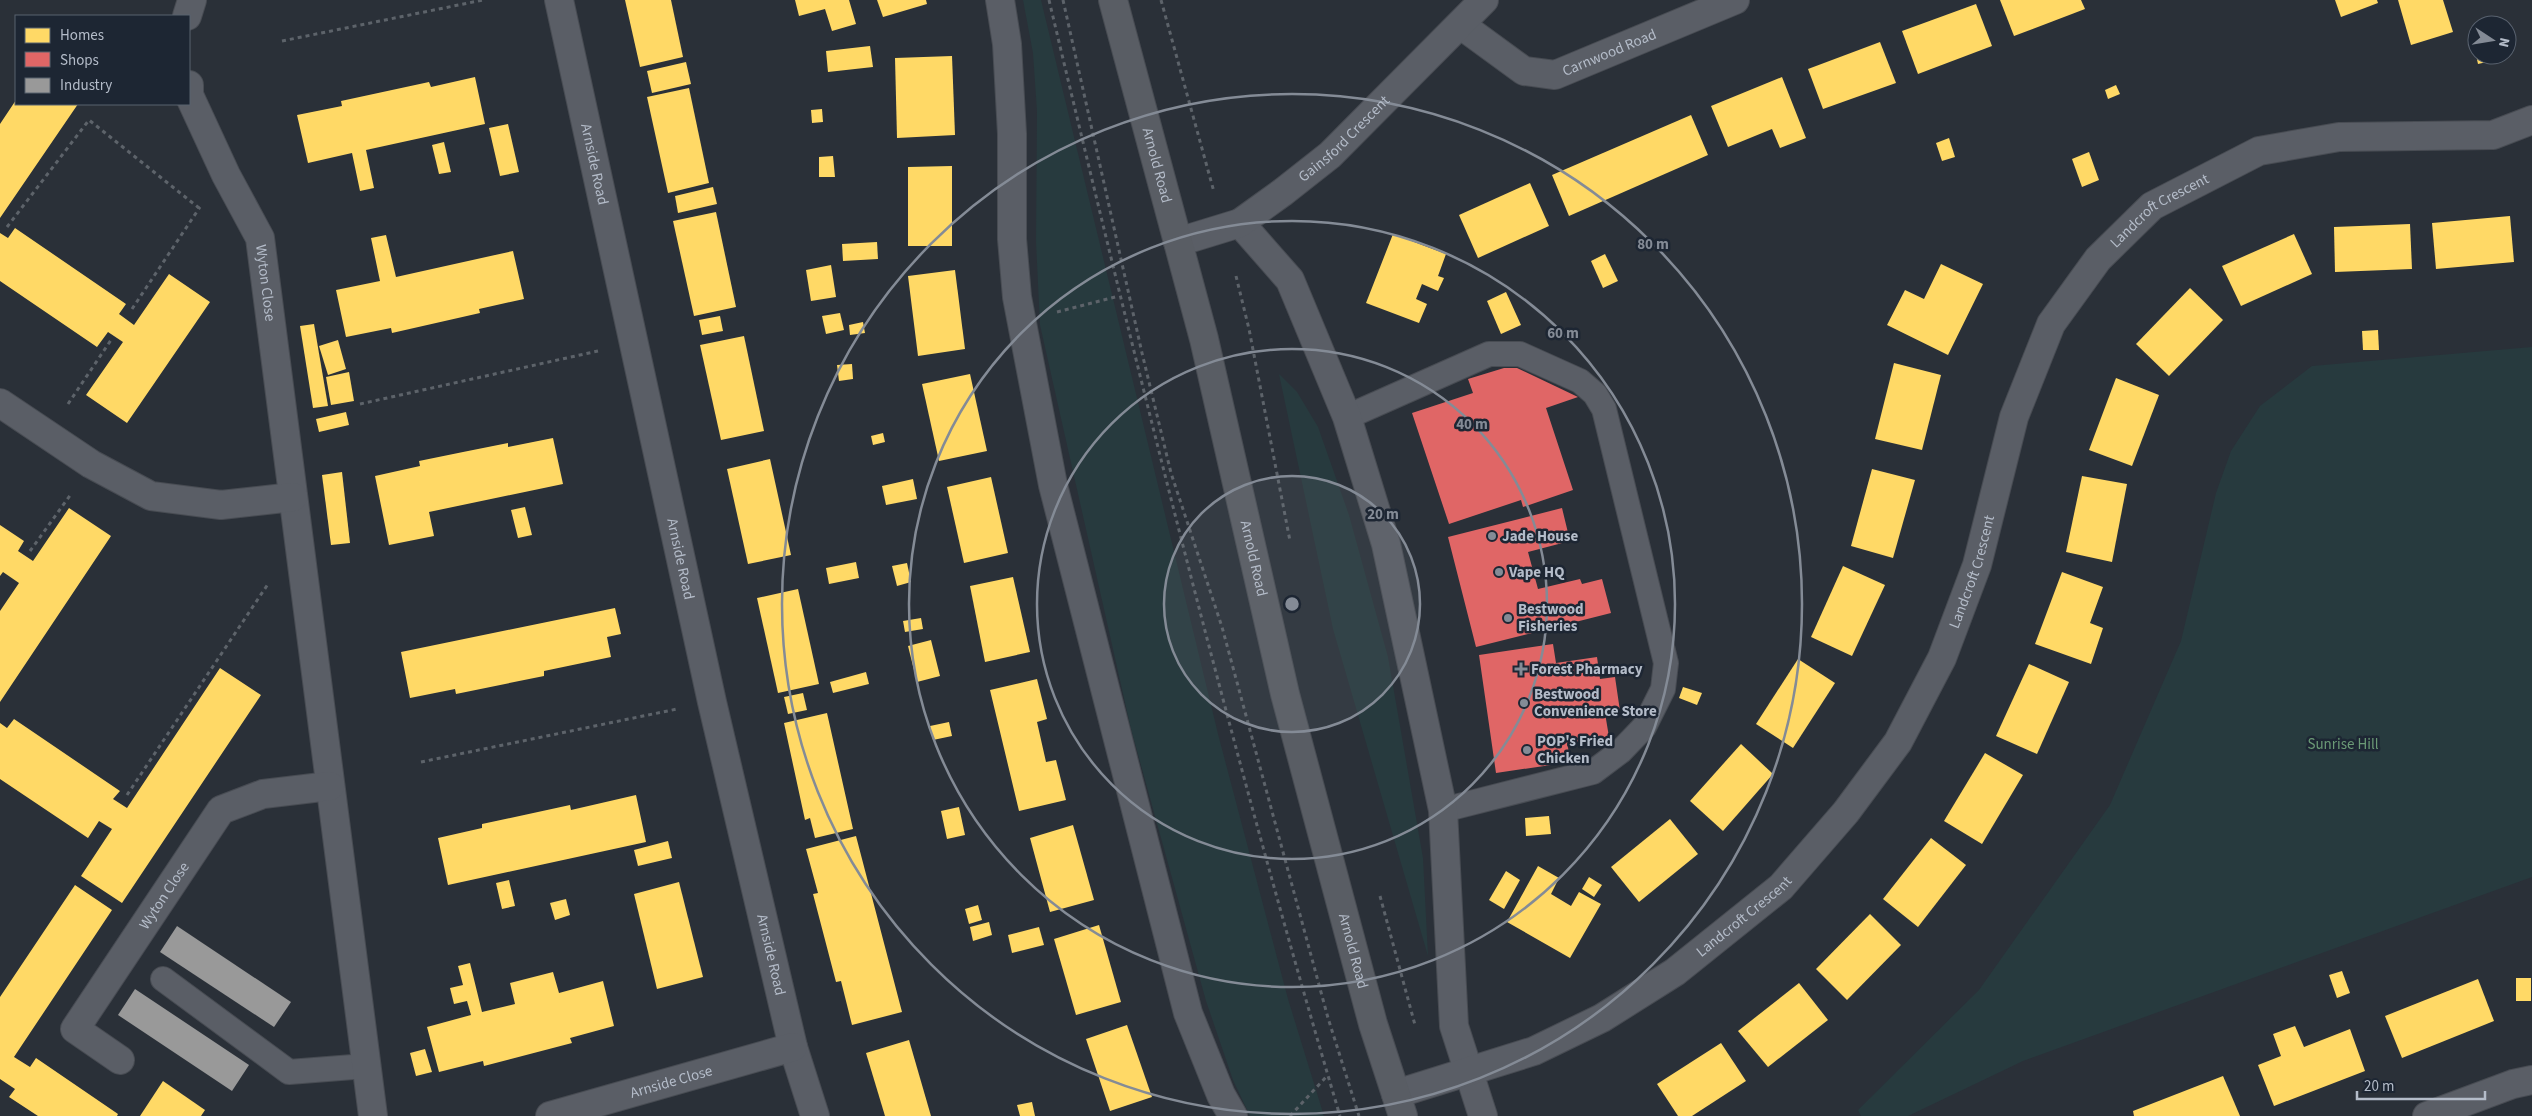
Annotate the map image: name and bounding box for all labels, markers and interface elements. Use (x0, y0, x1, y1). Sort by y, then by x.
legend (15, 15, 190, 105)
north arrow (2467, 15, 2517, 65)
street label: Carnwood Road (1559, 23, 1659, 81)
text: Homes (60, 25, 104, 46)
text: N (2493, 36, 2514, 49)
text: Shops (60, 50, 99, 71)
text: Industry (60, 75, 112, 96)
street label: Gainsford Crescent (1294, 90, 1394, 187)
street label: Arnside Road (576, 122, 614, 207)
street label: Arnold Road (1137, 125, 1177, 205)
street label: Landcroft Crescent (2105, 168, 2212, 252)
text: 80 m (1637, 234, 1669, 255)
street label: Wyton Close (250, 243, 281, 323)
text: 60 m (1547, 323, 1579, 344)
text: 40 m (1456, 414, 1488, 435)
text: 20 m (1367, 504, 1399, 525)
street label: Landcroft Crescent (1944, 513, 2000, 631)
street label: Arnside Road (662, 516, 700, 601)
street label: Arnold Road (1235, 518, 1273, 598)
place label: Jade House (1502, 526, 1579, 547)
marker: Jade House (1486, 530, 1498, 542)
place label: Vape HQ (1508, 562, 1565, 583)
marker: Vape HQ (1493, 566, 1505, 578)
centre of rings (1283, 595, 1301, 613)
place label: Bestwood Fisheries (1518, 599, 1584, 637)
marker: Bestwood Fisheries (1502, 612, 1514, 624)
place label: Forest Pharmacy (1531, 659, 1643, 680)
marker: Forest Pharmacy (1515, 663, 1527, 675)
place label: Bestwood Convenience Store (1534, 684, 1657, 722)
marker: Bestwood Convenience Store (1518, 697, 1530, 709)
place label: POP's Fried Chicken (1537, 731, 1613, 769)
park label: Sunrise Hill (2307, 734, 2379, 755)
marker: POP's Fried Chicken (1521, 744, 1533, 756)
street label: Wyton Close (134, 858, 194, 934)
street label: Landcroft Crescent (1692, 871, 1797, 962)
street label: Arnold Road (1333, 911, 1374, 991)
street label: Arnside Road (752, 912, 791, 997)
street label: Arnside Close (628, 1060, 715, 1103)
scale bar (2357, 1068, 2484, 1100)
text: 20 m (2364, 1076, 2394, 1097)

